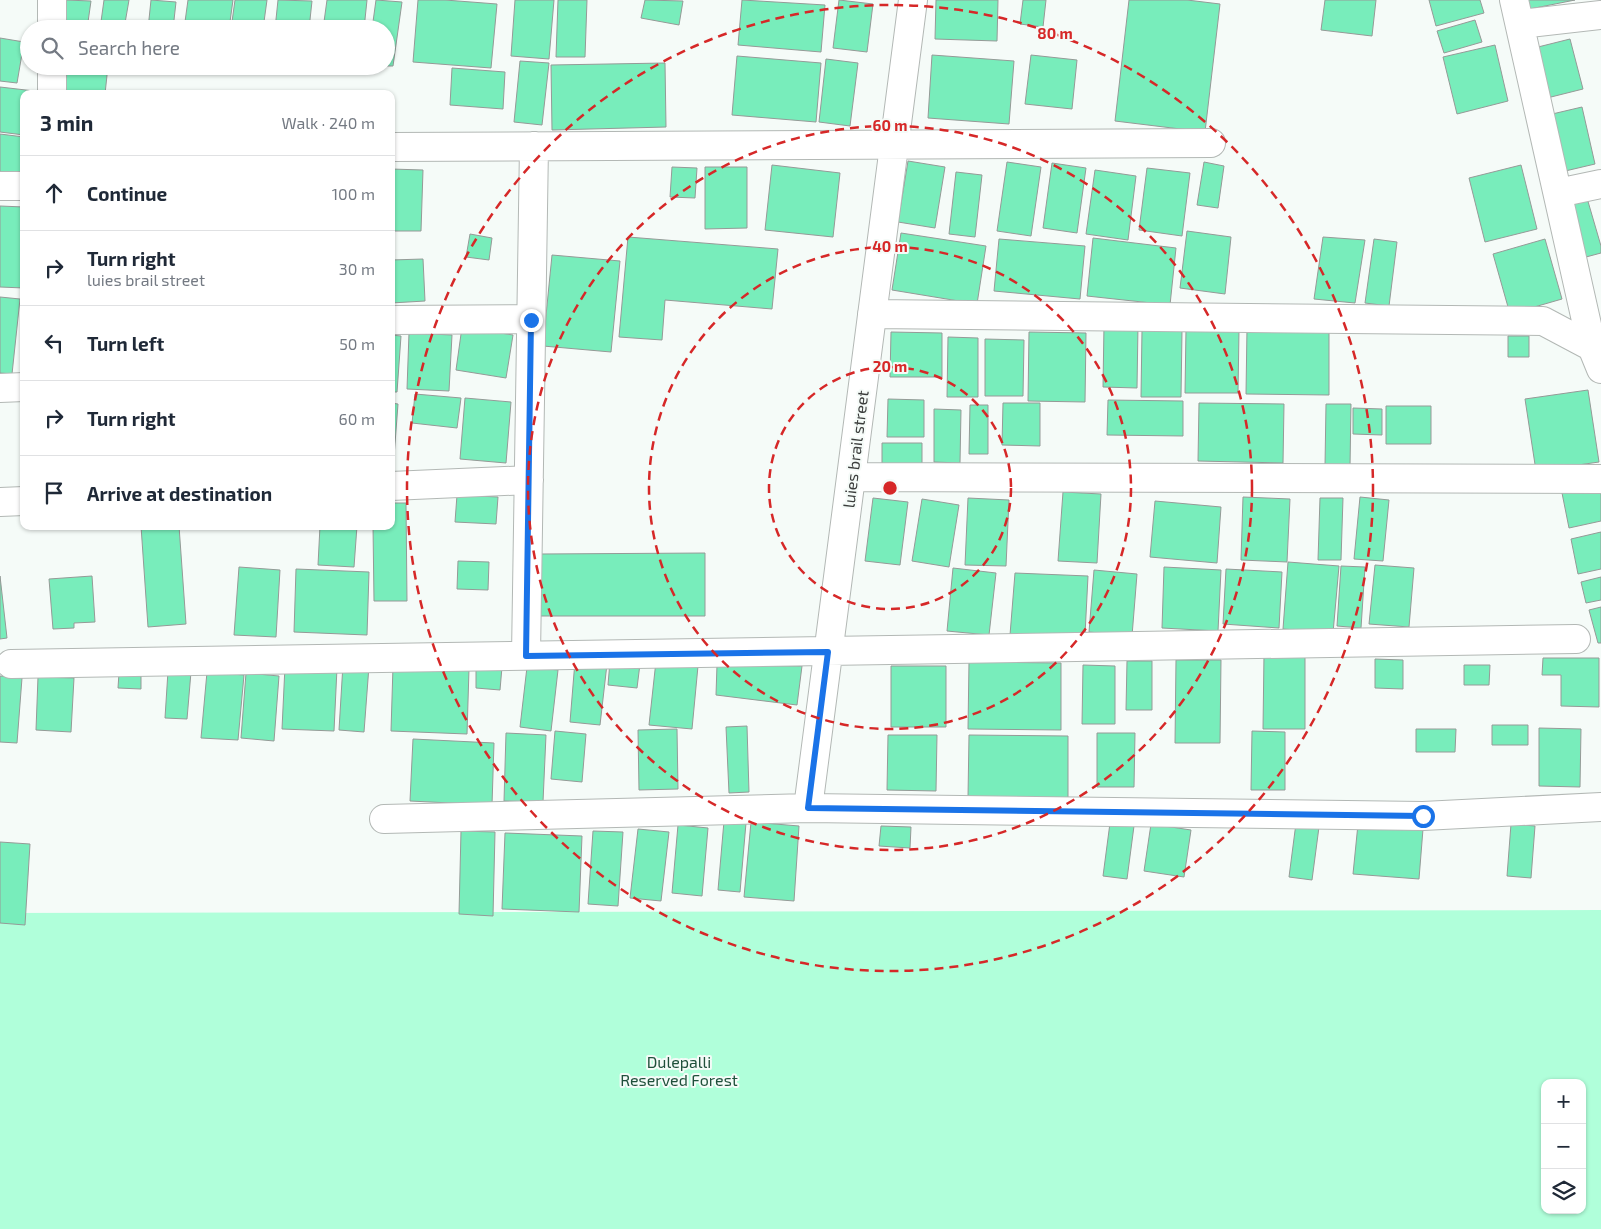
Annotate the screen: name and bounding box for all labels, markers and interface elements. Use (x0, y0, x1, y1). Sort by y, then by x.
search box (20, 20, 395, 75)
text: 80 m (1037, 24, 1073, 42)
icon: search (38, 34, 66, 62)
text: Search here (78, 36, 180, 59)
text: 3 min (40, 110, 93, 135)
text: Walk · 240 m (282, 113, 375, 132)
text: 60 m (873, 116, 907, 134)
icon: ahead (40, 179, 68, 207)
text: Continue (87, 182, 167, 205)
text: 100 m (332, 184, 375, 203)
text: 40 m (872, 237, 908, 255)
text: Turn right (87, 247, 175, 270)
icon: right (40, 254, 68, 282)
text: 30 m (339, 259, 375, 278)
text: luies brail street (87, 270, 205, 289)
route end (520, 309, 543, 332)
icon: left (40, 329, 68, 357)
text: Turn left (87, 332, 164, 355)
text: 50 m (339, 334, 375, 353)
text: 20 m (873, 357, 907, 375)
street label: luies brail street (838, 389, 872, 509)
icon: right (40, 404, 68, 432)
text: Turn right (87, 407, 175, 430)
text: 60 m (339, 409, 375, 428)
icon: arrive (40, 479, 68, 507)
centre of rings (881, 479, 899, 497)
text: Arrive at destination (87, 482, 272, 505)
route start (1412, 805, 1435, 828)
park label: Dulepalli Reserved Forest (620, 1052, 738, 1089)
map controls (1541, 1079, 1586, 1214)
button: + (1541, 1079, 1586, 1124)
button: − (1541, 1124, 1586, 1169)
button: layers (1541, 1169, 1586, 1214)

